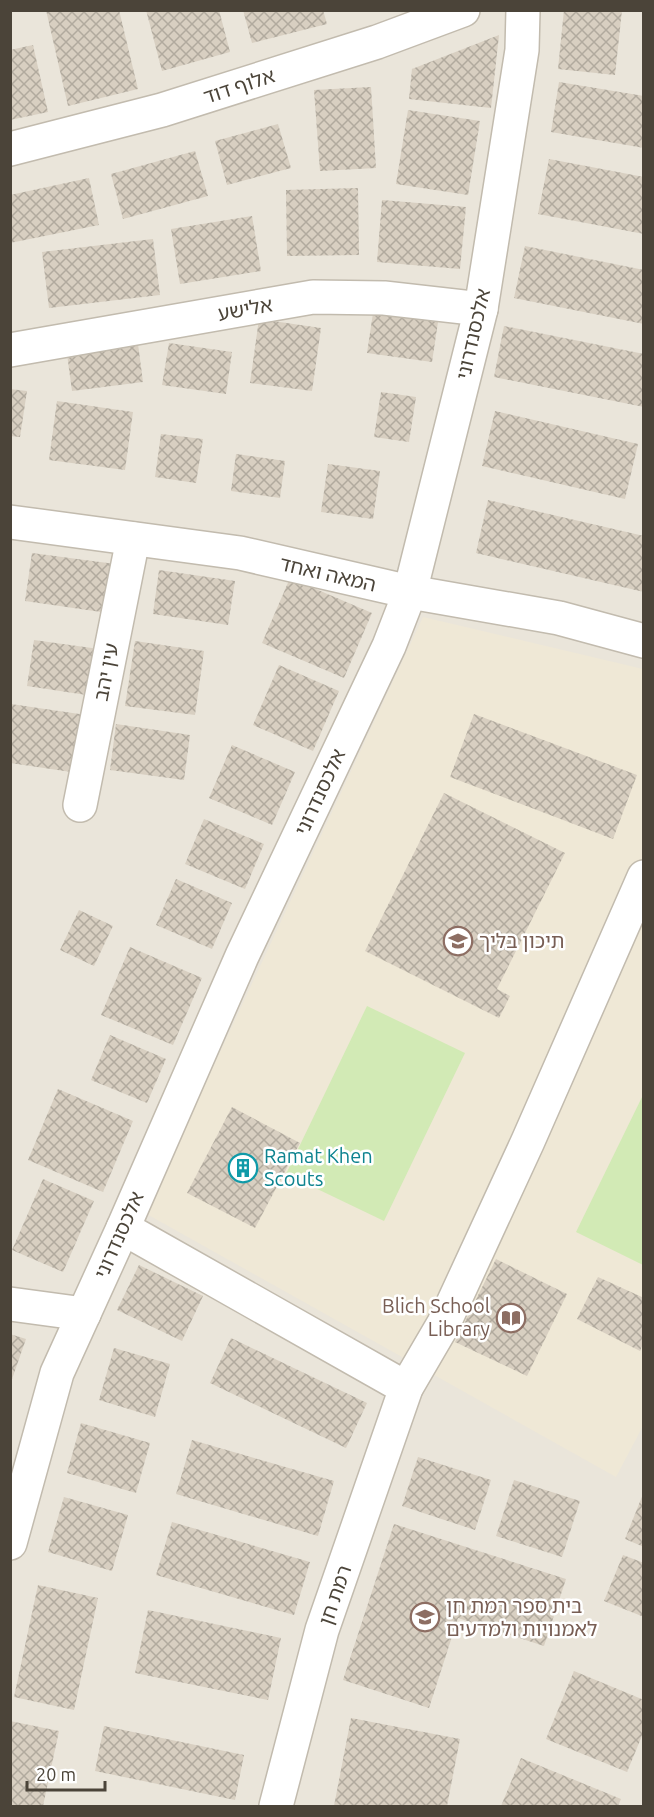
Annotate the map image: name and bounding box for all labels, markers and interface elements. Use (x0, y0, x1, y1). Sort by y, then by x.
street label: אלוף דוד (200, 63, 277, 108)
street label: אלכסנדרוני (451, 286, 494, 382)
street label: אלישע (216, 292, 274, 325)
street label: המאה ואחד (278, 551, 379, 596)
street label: עין יהב (89, 641, 122, 703)
street label: אלכסנדרוני (290, 745, 350, 839)
school or university icon: תיכון בליך (442, 925, 474, 957)
place label: תיכון בליך (479, 929, 564, 952)
place label: Ramat Khen Scouts (264, 1144, 373, 1190)
building icon: Ramat Khen Scouts (227, 1152, 259, 1184)
street label: אלכסנדרוני (89, 1188, 148, 1282)
place label: Blich School Library (382, 1294, 490, 1340)
library icon: Blich School Library (495, 1302, 527, 1334)
street label: רמת חן (314, 1562, 355, 1628)
place label: בית ספר רמת חן לאמנויות ולמדעים (446, 1594, 597, 1640)
school or university icon: בית ספר רמת חן לאמנויות ולמדעים (409, 1601, 441, 1633)
scale bar (27, 1754, 105, 1792)
text: 20 m (36, 1764, 76, 1784)

